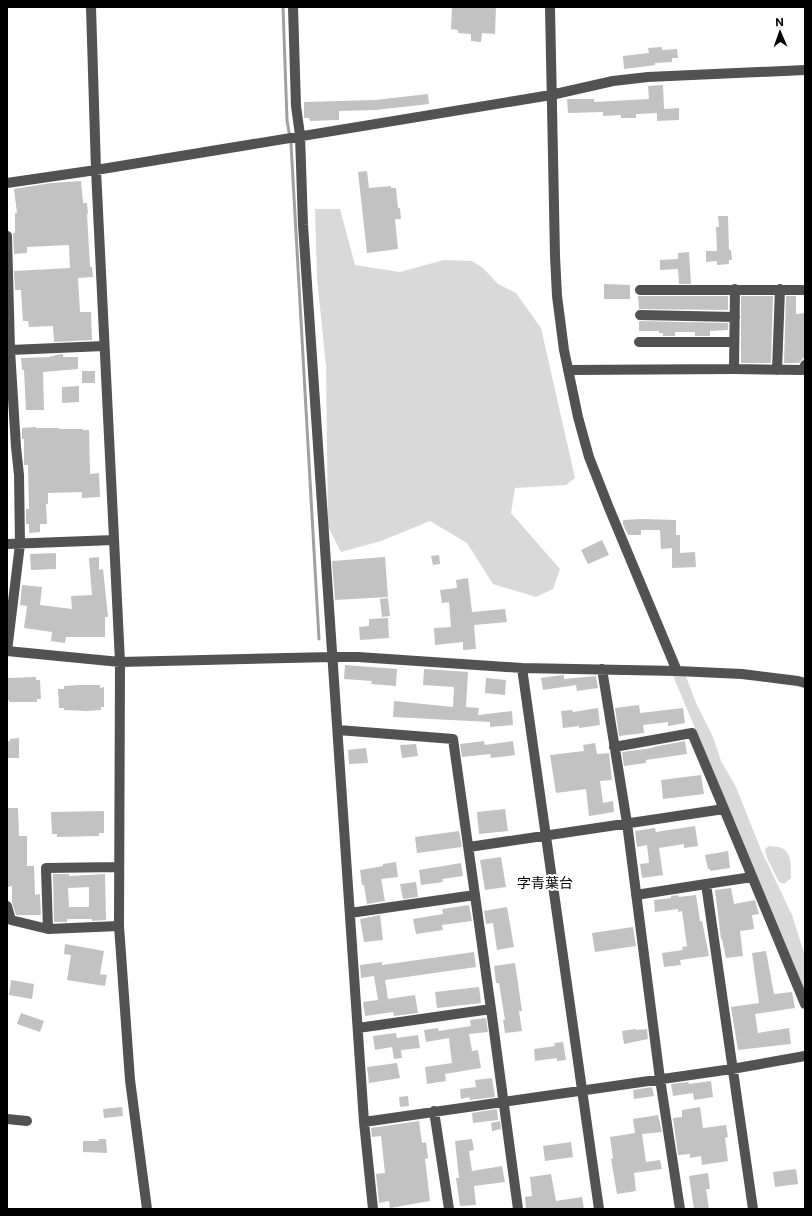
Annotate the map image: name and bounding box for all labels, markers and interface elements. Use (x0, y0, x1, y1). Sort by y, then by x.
north arrow (760, 12, 800, 52)
text: N (775, 15, 784, 29)
district label: 字青葉台 (517, 874, 573, 891)

